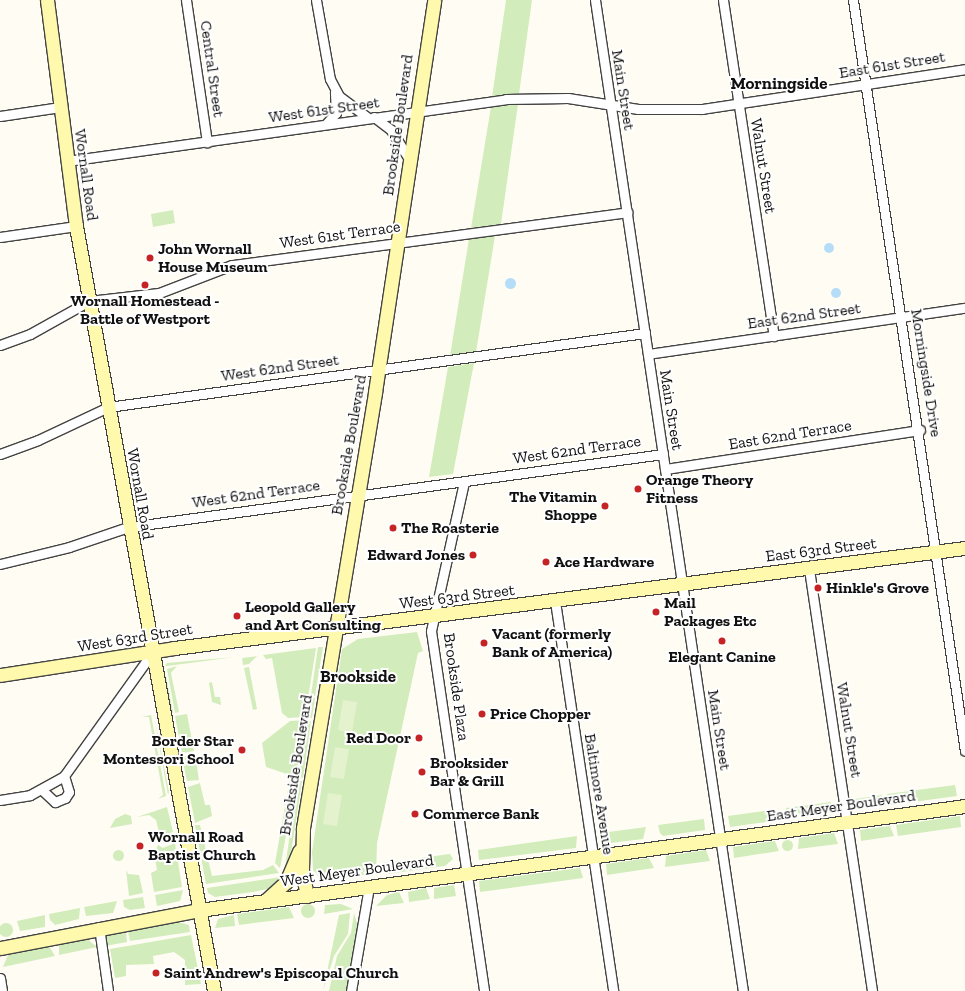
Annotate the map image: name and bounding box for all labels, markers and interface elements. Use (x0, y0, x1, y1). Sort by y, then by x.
street label: Central Street (196, 19, 228, 119)
street label: East 61st Street (838, 47, 946, 83)
street label: Main Street (607, 48, 639, 132)
street label: Brookside Boulevard (379, 53, 417, 197)
district label: Morningside (730, 74, 828, 94)
street label: West 61st Street (267, 93, 381, 127)
street label: Walnut Street (746, 117, 780, 215)
street label: Wornall Road (70, 128, 102, 222)
street label: West 61st Terrace (278, 217, 402, 253)
place label: John Wornall House Museum (158, 239, 268, 277)
marker: John Wornall House Museum (145, 253, 155, 263)
marker: Wornall Homestead - Battle of Westport (140, 280, 150, 290)
place label: Wornall Homestead - Battle of Westport (71, 291, 219, 329)
street label: East 62nd Street (746, 299, 862, 333)
street label: Morningside Drive (906, 308, 946, 438)
street label: West 62nd Street (220, 350, 340, 386)
street label: Main Street (655, 368, 687, 452)
street label: Brookside Boulevard (327, 373, 371, 517)
street label: East 62nd Terrace (727, 416, 853, 454)
street label: West 62nd Terrace (512, 432, 642, 468)
street label: Wornall Road (123, 447, 157, 541)
place label: Orange Theory Fitness (646, 470, 753, 508)
street label: West 62nd Terrace (191, 476, 321, 512)
marker: Orange Theory Fitness (633, 484, 643, 494)
place label: The Vitamin Shoppe (509, 487, 597, 525)
marker: The Vitamin Shoppe (600, 501, 610, 511)
place label: The Roasterie (401, 518, 499, 538)
marker: The Roasterie (388, 523, 398, 533)
street label: East 63rd Street (765, 534, 877, 566)
place label: Edward Jones (367, 545, 465, 565)
marker: Edward Jones (468, 550, 478, 560)
place label: Ace Hardware (554, 552, 654, 572)
marker: Ace Hardware (541, 557, 551, 567)
place label: Hinkle's Grove (826, 578, 929, 598)
street label: West 63rd Street (398, 580, 516, 614)
marker: Hinkle's Grove (813, 583, 823, 593)
place label: Mail Packages Etc (664, 593, 757, 631)
place label: Leopold Gallery and Art Consulting (245, 597, 381, 635)
marker: Mail Packages Etc (651, 607, 661, 617)
marker: Leopold Gallery and Art Consulting (232, 611, 242, 621)
street label: West 63rd Street (76, 619, 194, 657)
place label: Vacant (formerly Bank of America) (492, 624, 612, 662)
street label: Brookside Plaza (439, 632, 473, 742)
marker: Elegant Canine (717, 636, 727, 646)
marker: Vacant (formerly Bank of America) (479, 638, 489, 648)
place label: Elegant Canine (668, 647, 776, 667)
district label: Brookside (320, 667, 396, 687)
street label: Walnut Street (832, 681, 866, 779)
street label: Main Street (703, 688, 735, 772)
street label: Brookside Boulevard (275, 693, 317, 837)
place label: Price Chopper (490, 704, 591, 724)
marker: Price Chopper (477, 709, 487, 719)
place label: Red Door (346, 728, 411, 748)
place label: Border Star Montessori School (103, 731, 234, 769)
street label: Baltimore Avenue (580, 732, 618, 856)
marker: Red Door (414, 733, 424, 743)
marker: Border Star Montessori School (237, 745, 247, 755)
place label: Brooksider Bar & Grill (430, 753, 509, 791)
marker: Brooksider Bar & Grill (417, 767, 427, 777)
street label: East Meyer Boulevard (765, 786, 917, 826)
place label: Commerce Bank (423, 804, 539, 824)
marker: Commerce Bank (410, 809, 420, 819)
place label: Wornall Road Baptist Church (148, 827, 256, 865)
marker: Wornall Road Baptist Church (135, 841, 145, 851)
street label: West Meyer Boulevard (279, 851, 435, 891)
place label: Saint Andrew's Episcopal Church (164, 963, 399, 983)
marker: Saint Andrew's Episcopal Church (151, 968, 161, 978)

